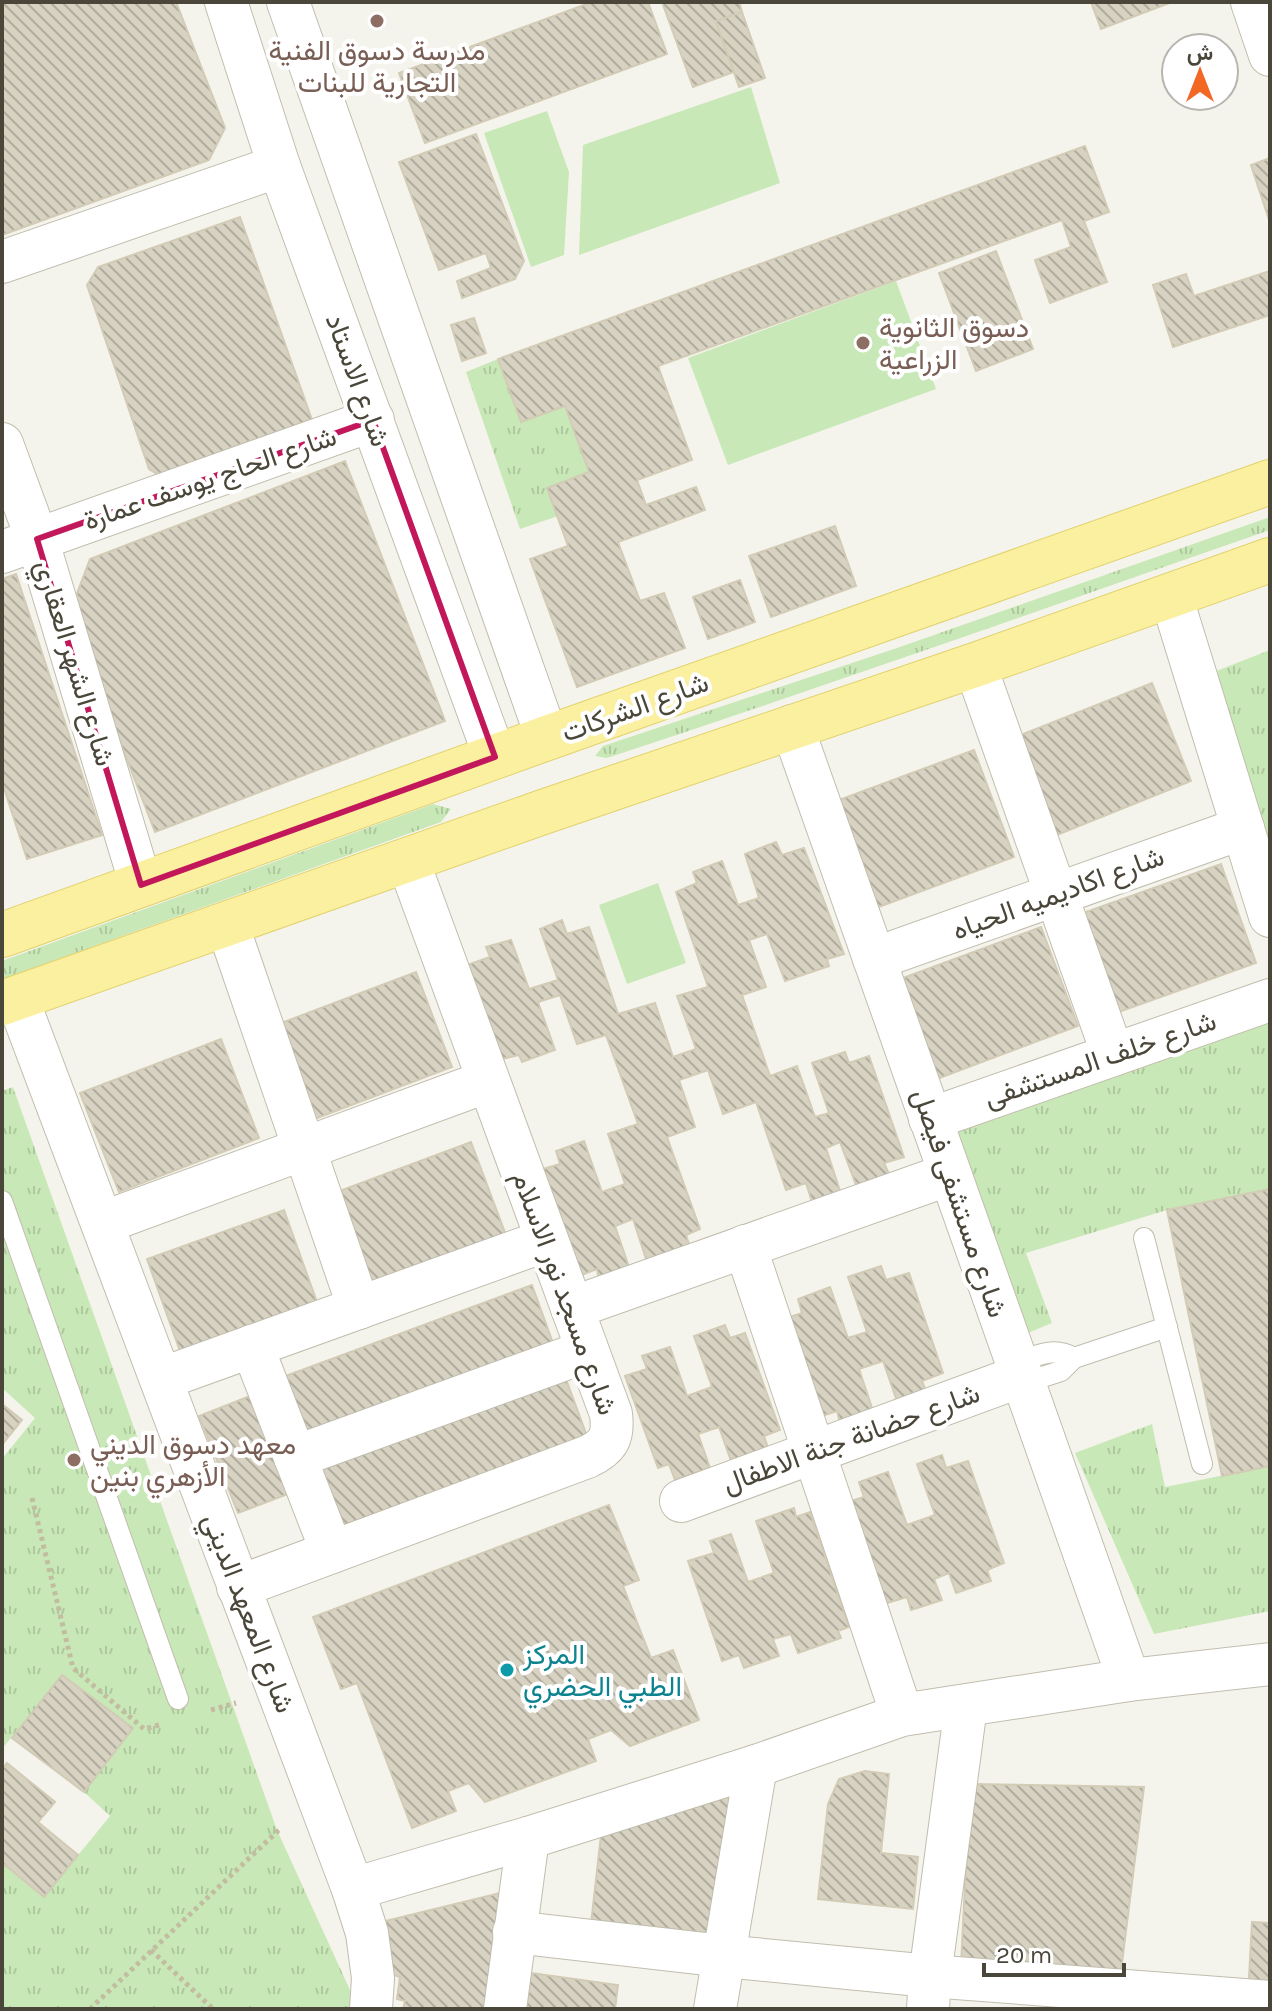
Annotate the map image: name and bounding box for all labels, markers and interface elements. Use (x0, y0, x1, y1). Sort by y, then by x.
marker: مدرسة دسوق الفنية التجارية للبنات (368, 12, 386, 30)
north arrow (1160, 32, 1240, 112)
place label: مدرسة دسوق الفنية التجارية للبنات (268, 34, 486, 100)
text: ش (1187, 40, 1213, 66)
street label: شارع الاستاد (317, 309, 397, 452)
place label: دسوق الثانوية الزراعية (879, 311, 1029, 377)
marker: دسوق الثانوية الزراعية (854, 334, 872, 352)
street label: شارع الحاج يوسف عمارة (79, 419, 341, 539)
street label: شارع الشهر العقاري (22, 556, 122, 772)
street label: شارع الشركات (557, 665, 714, 751)
street label: شارع اكاديميه الحياه (948, 839, 1169, 949)
street label: شارع خلف المستشفى (980, 1004, 1221, 1116)
street label: شارع مستشفى فيصل (903, 1084, 1015, 1322)
street label: شارع مسجد نور الاسلام (504, 1167, 624, 1420)
street label: شارع حضانة جنة الاطفال (718, 1376, 985, 1502)
place label: معهد دسوق الديني الأزهري بنين (90, 1428, 296, 1499)
marker: معهد دسوق الديني الأزهري بنين (65, 1451, 83, 1469)
street label: شارع المعهد الديني (190, 1509, 302, 1719)
place label: المركز الطبي الحضري (522, 1638, 682, 1709)
marker: المركز الطبي الحضري (498, 1661, 516, 1679)
scale bar (984, 1927, 1124, 1977)
text: 20 m (996, 1941, 1052, 1969)

